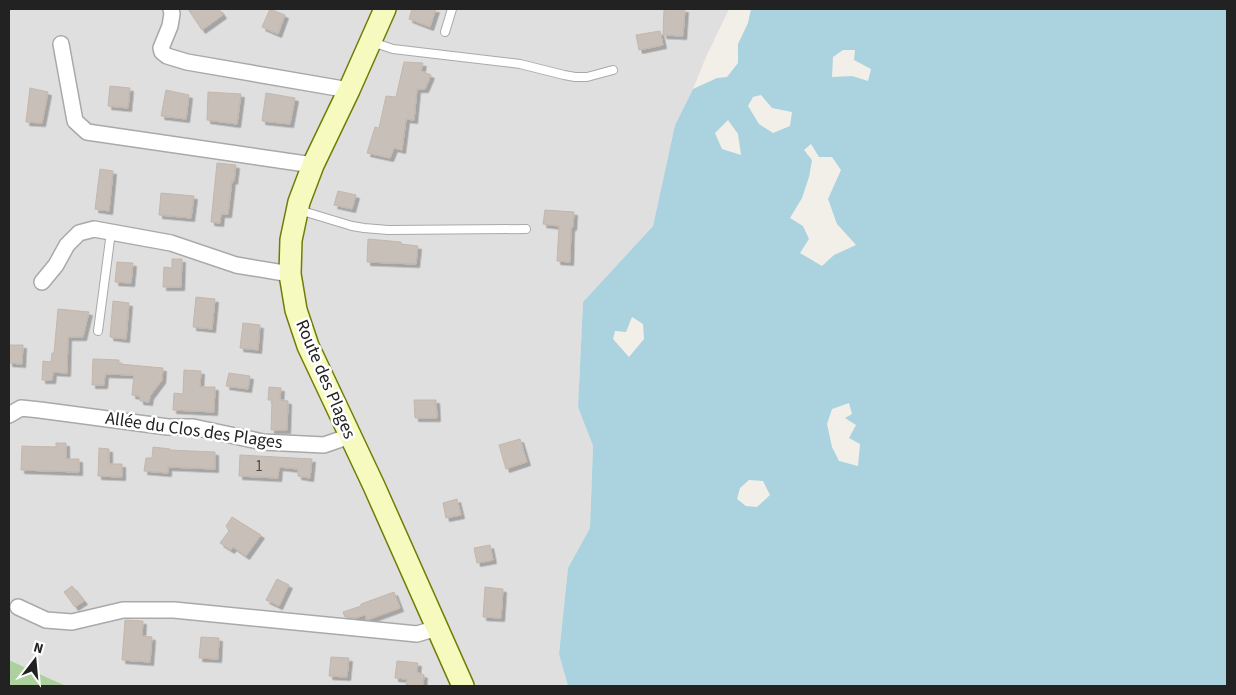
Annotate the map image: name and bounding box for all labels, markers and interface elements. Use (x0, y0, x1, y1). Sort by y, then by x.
street label: Route des Plages (289, 316, 362, 443)
street label: Allée du Clos des Plages (104, 406, 284, 455)
house number: 1 (255, 456, 263, 477)
north arrow (10, 635, 60, 685)
text: N (31, 638, 46, 659)

